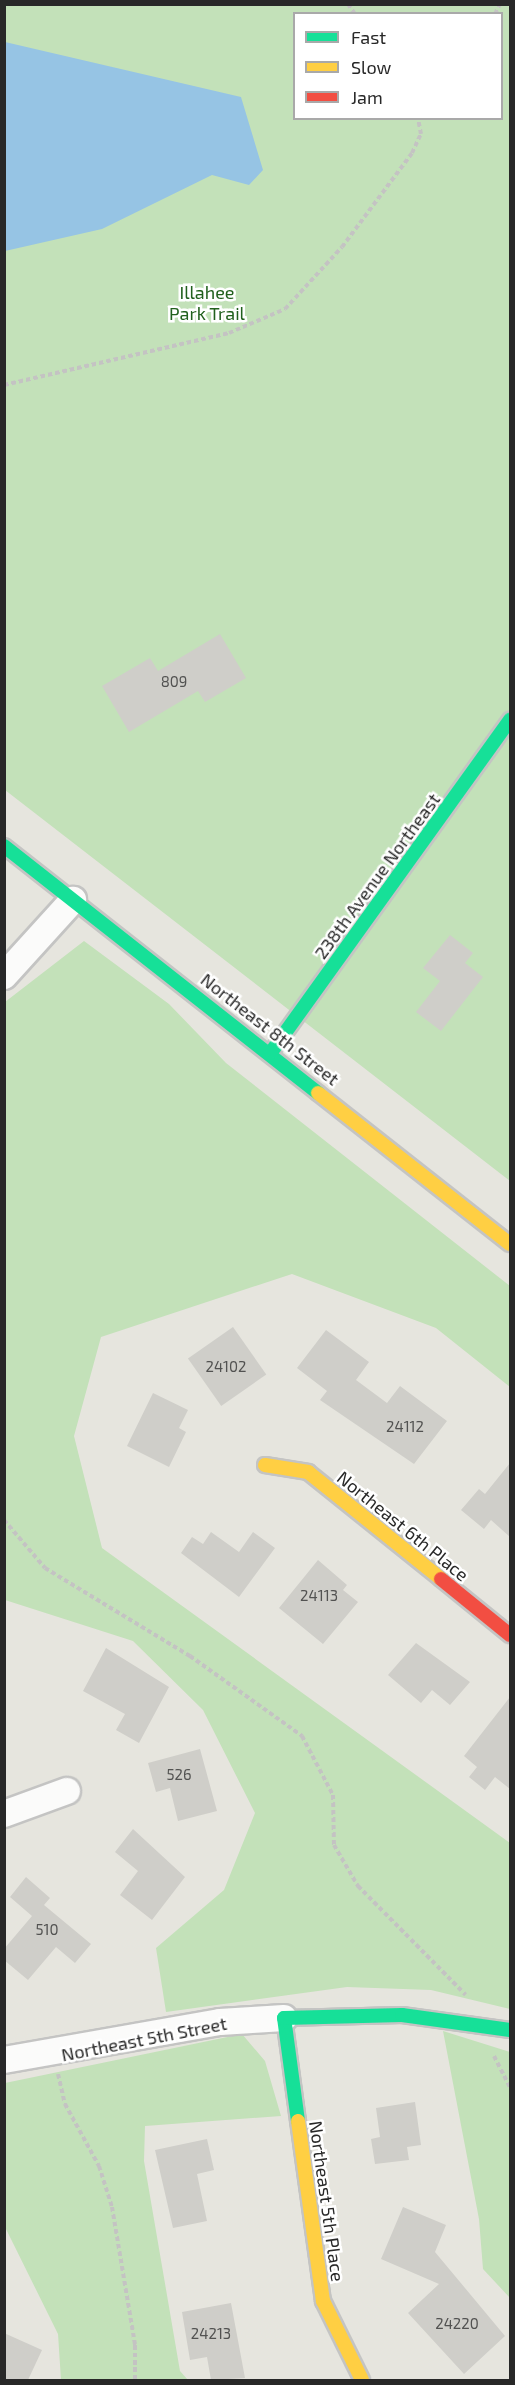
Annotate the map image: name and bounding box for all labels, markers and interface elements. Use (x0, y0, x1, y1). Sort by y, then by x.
legend (293, 12, 503, 120)
text: Fast (351, 26, 386, 48)
text: Slow (351, 56, 391, 78)
text: Jam (351, 86, 383, 108)
park label: Illahee Park Trail (169, 282, 245, 324)
house number: 809 (161, 673, 187, 691)
street label: 238th Avenue Northeast (310, 789, 444, 963)
street label: Northeast 8th Street (197, 968, 343, 1090)
house number: 24102 (205, 1358, 247, 1376)
house number: 24112 (386, 1418, 424, 1436)
street label: Northeast 6th Place (333, 1466, 473, 1586)
house number: 24113 (300, 1587, 338, 1605)
house number: 526 (166, 1766, 192, 1784)
house number: 510 (35, 1921, 59, 1939)
street label: Northeast 5th Street (59, 2012, 229, 2066)
street label: Northeast 5th Place (305, 2119, 349, 2283)
house number: 24220 (435, 2315, 479, 2333)
house number: 24213 (191, 2325, 231, 2343)

